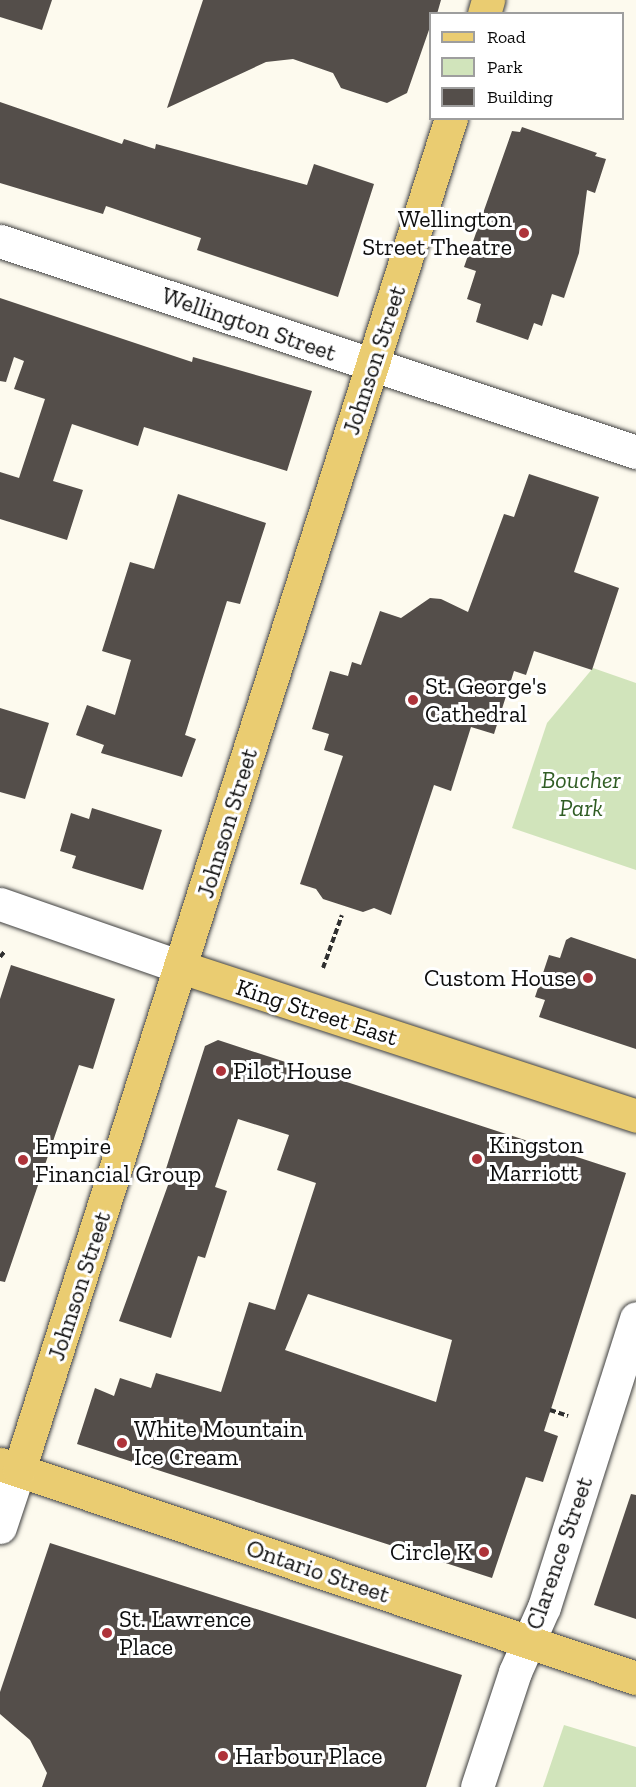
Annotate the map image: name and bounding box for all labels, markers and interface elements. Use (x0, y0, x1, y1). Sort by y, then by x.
legend (429, 12, 624, 120)
text: Road (487, 26, 526, 48)
text: Park (487, 56, 523, 78)
text: Building (487, 86, 553, 108)
place label: Wellington Street Theatre (362, 205, 512, 261)
marker: Wellington Street Theatre (517, 226, 531, 240)
street label: Wellington Street (158, 281, 340, 367)
street label: Johnson Street (336, 282, 412, 438)
place label: St. George's Cathedral (425, 672, 547, 728)
marker: St. George's Cathedral (406, 693, 420, 707)
street label: Johnson Street (191, 745, 263, 901)
park label: Boucher Park (541, 766, 621, 822)
place label: Custom House (424, 964, 576, 992)
marker: Custom House (581, 971, 595, 985)
street label: King Street East (233, 972, 401, 1052)
place label: Pilot House (233, 1057, 352, 1085)
marker: Pilot House (214, 1064, 228, 1078)
place label: Kingston Marriott (489, 1131, 584, 1187)
place label: Empire Financial Group (35, 1132, 201, 1188)
marker: Kingston Marriott (470, 1152, 484, 1166)
marker: Empire Financial Group (16, 1153, 30, 1167)
street label: Johnson Street (41, 1208, 117, 1364)
place label: White Mountain Ice Cream (134, 1415, 303, 1471)
marker: White Mountain Ice Cream (115, 1436, 129, 1450)
street label: Clarence Street (519, 1473, 599, 1633)
street label: Ontario Street (243, 1533, 393, 1609)
place label: Circle K (390, 1538, 472, 1566)
marker: Circle K (477, 1545, 491, 1559)
place label: St. Lawrence Place (119, 1605, 251, 1661)
marker: St. Lawrence Place (100, 1626, 114, 1640)
place label: Harbour Place (235, 1742, 383, 1770)
marker: Harbour Place (216, 1749, 230, 1763)

